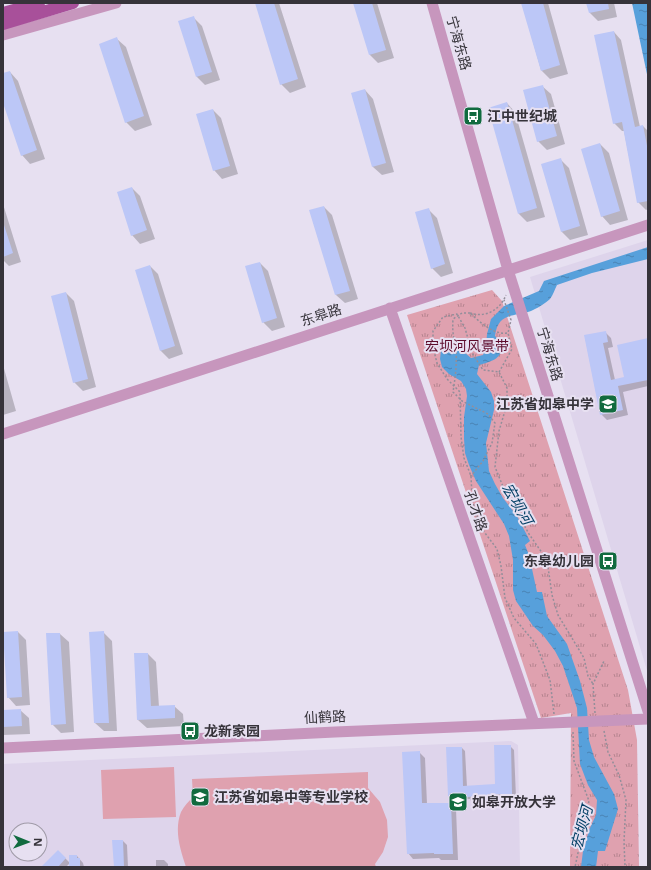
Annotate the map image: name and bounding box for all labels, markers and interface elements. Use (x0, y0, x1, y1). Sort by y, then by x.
street label: 宁海东路 (443, 13, 476, 72)
bus stop icon: 江中世纪城 (462, 105, 484, 127)
place label: 江中世纪城 (487, 106, 557, 125)
street label: 东皋路 (298, 299, 344, 330)
street label: 宁海东路 (533, 324, 568, 383)
park label: 宏坝河风景带 (425, 336, 509, 355)
school or university icon: 江苏省如皋中学 (597, 393, 619, 415)
place label: 江苏省如皋中学 (496, 394, 594, 413)
water label: 宏坝河 (498, 479, 539, 531)
street label: 孔才路 (461, 488, 492, 534)
bus stop icon: 东皋幼儿园 (597, 550, 619, 572)
place label: 东皋幼儿园 (524, 551, 594, 570)
street label: 仙鹤路 (304, 706, 346, 727)
bus stop icon: 龙新家园 (179, 720, 201, 742)
place label: 龙新家园 (204, 721, 260, 740)
school or university icon: 江苏省如皋中等专业学校 (189, 786, 211, 808)
place label: 江苏省如皋中等专业学校 (214, 787, 368, 806)
school or university icon: 如皋开放大学 (447, 791, 469, 813)
place label: 如皋开放大学 (472, 792, 556, 811)
water label: 宏坝河 (566, 801, 597, 852)
north arrow (8, 822, 48, 862)
text: N (31, 838, 46, 847)

